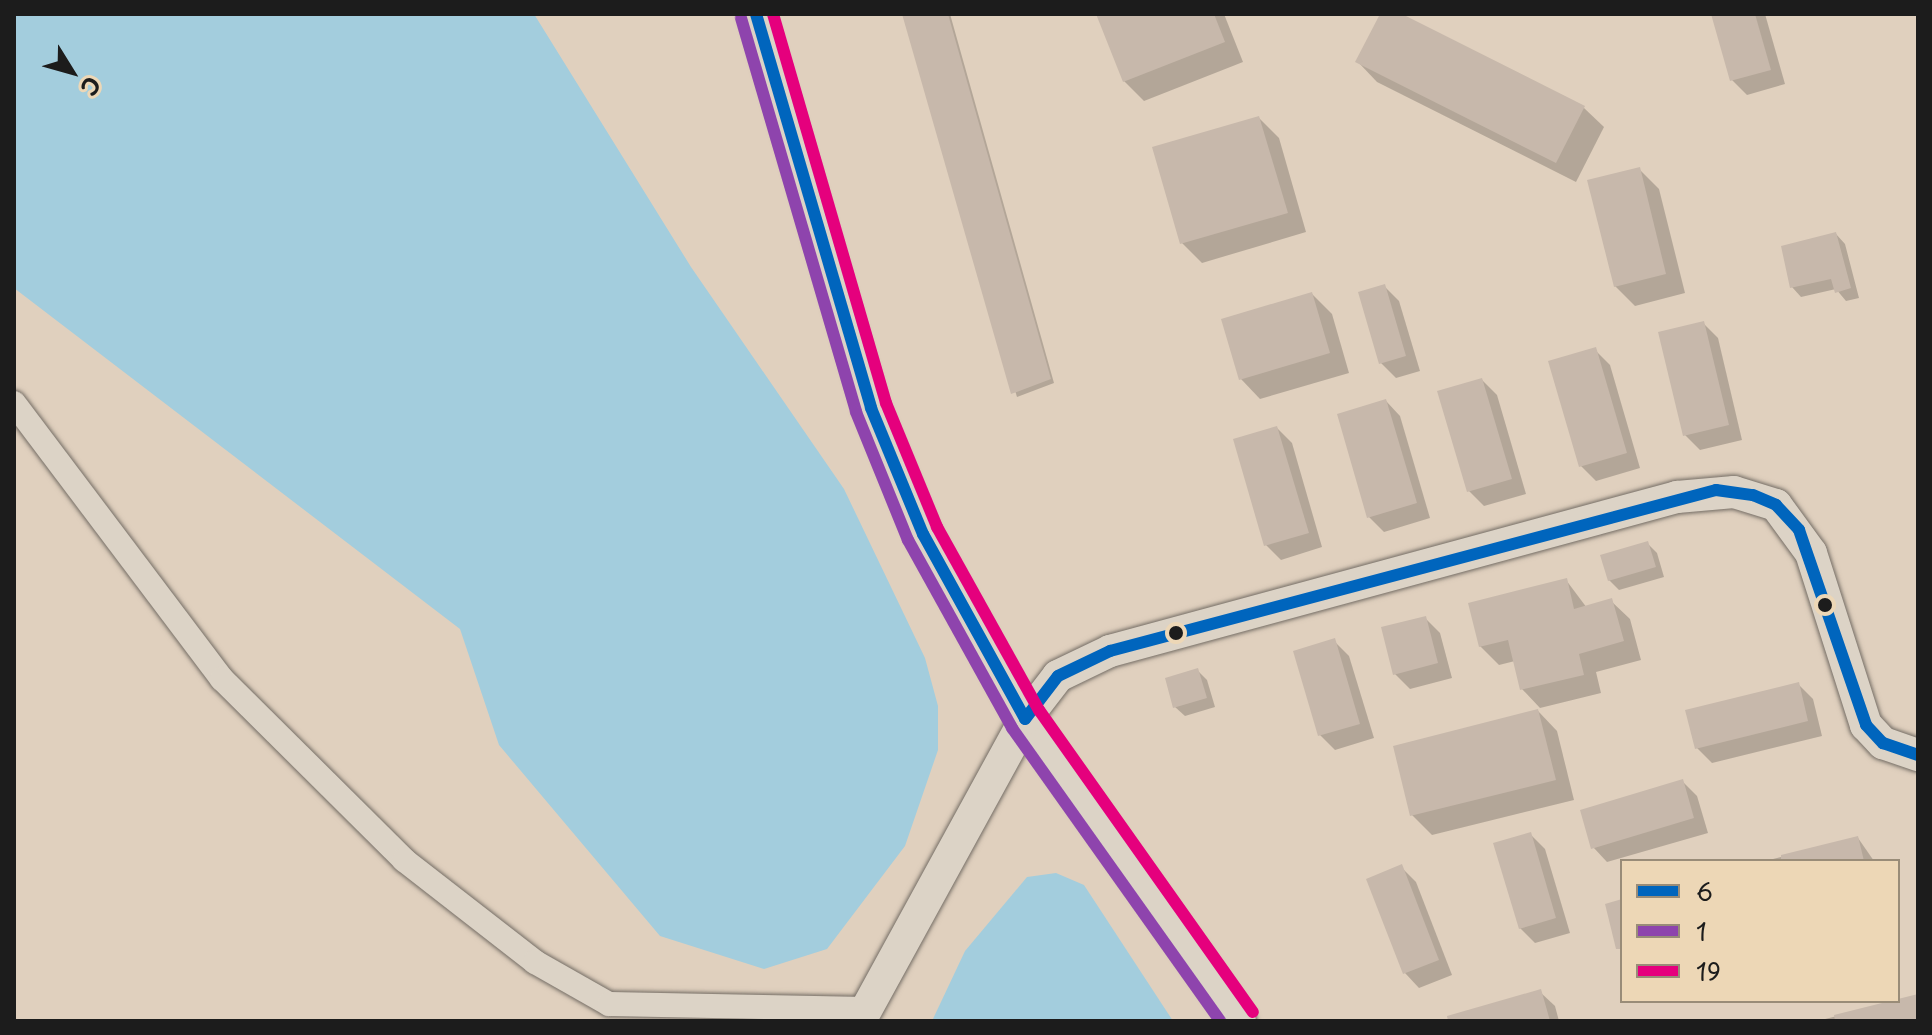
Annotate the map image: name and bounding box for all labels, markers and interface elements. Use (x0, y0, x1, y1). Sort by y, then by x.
north arrow (32, 32, 112, 112)
text: С (73, 70, 110, 103)
unlabelled marker (1817, 597, 1833, 613)
unlabelled marker (1168, 625, 1184, 641)
legend (1620, 859, 1900, 1003)
text: 6 (1696, 873, 1713, 909)
text: 1 (1696, 913, 1707, 949)
text: 19 (1696, 953, 1721, 989)

